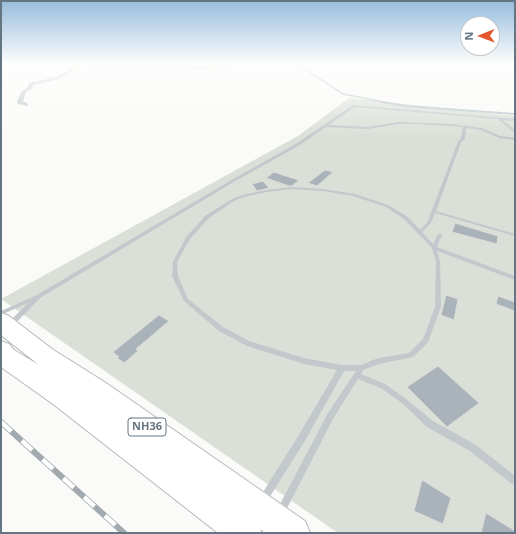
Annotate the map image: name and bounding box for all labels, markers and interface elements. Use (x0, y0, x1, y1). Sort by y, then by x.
north arrow (460, 16, 500, 56)
text: N (461, 32, 476, 41)
road number: NH36 (128, 418, 166, 436)

